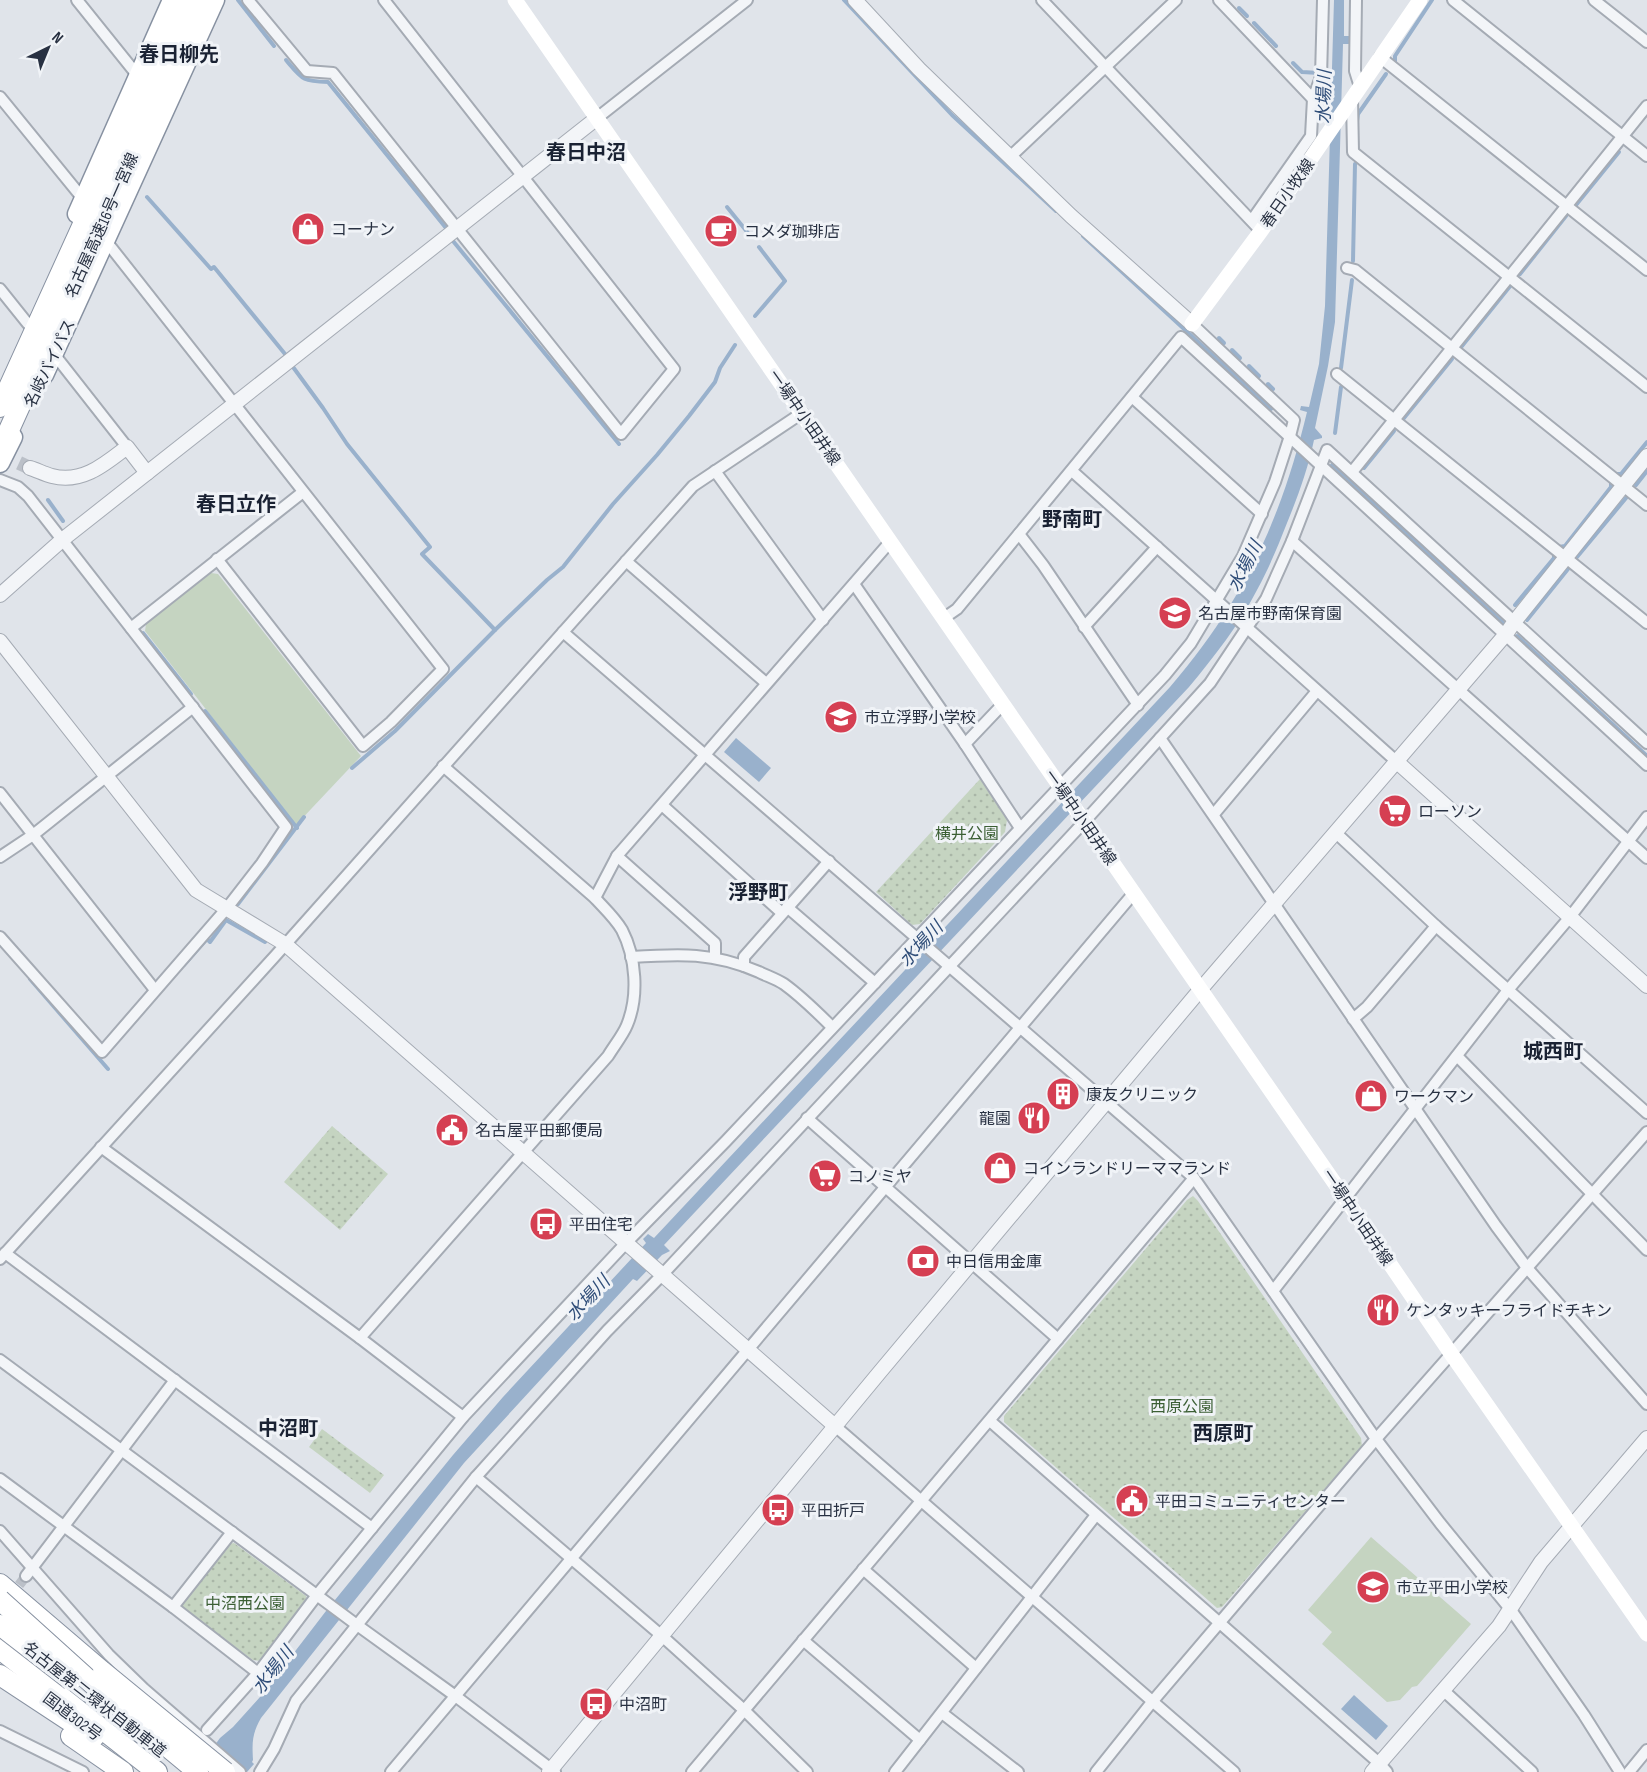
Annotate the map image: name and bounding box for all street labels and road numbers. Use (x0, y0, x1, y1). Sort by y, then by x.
street label: 名古屋高速16号一宮線 (62, 150, 143, 301)
street label: 春日小牧線 (1257, 156, 1319, 232)
street label: 名岐バイパス (21, 316, 80, 411)
street label: 一場中小田井線 (764, 367, 844, 469)
street label: 一場中小田井線 (1040, 767, 1120, 869)
street label: 一場中小田井線 (1318, 1166, 1396, 1270)
street label: 名古屋第二環状自動車道 (19, 1639, 169, 1762)
street label: 国道302号 (39, 1689, 105, 1745)

